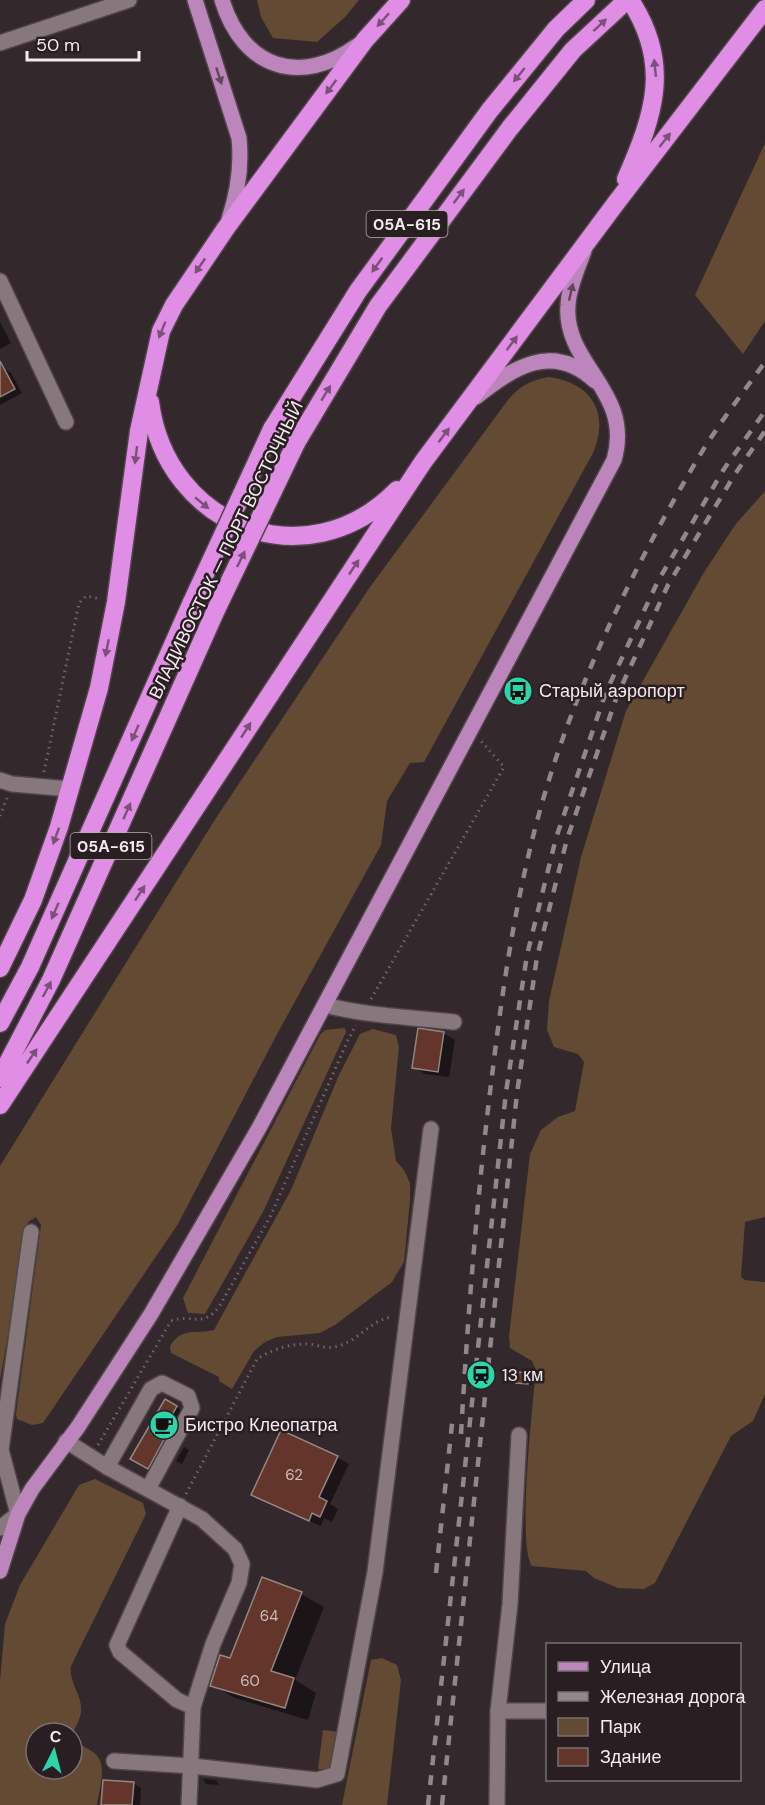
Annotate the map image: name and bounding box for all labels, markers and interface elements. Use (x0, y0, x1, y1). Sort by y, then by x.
one-way arrow (377, 12, 390, 27)
one-way arrow (592, 19, 607, 32)
scale bar (27, 24, 140, 62)
text: 50 m (36, 33, 80, 57)
one-way arrow (650, 58, 660, 77)
one-way arrow (215, 67, 224, 85)
one-way arrow (513, 67, 525, 82)
one-way arrow (325, 79, 337, 94)
one-way arrow (658, 132, 670, 147)
one-way arrow (452, 189, 464, 204)
road number: 05А-615 (366, 211, 448, 237)
one-way arrow (371, 256, 383, 272)
one-way arrow (195, 258, 206, 274)
one-way arrow (566, 283, 576, 301)
one-way arrow (157, 321, 167, 339)
one-way arrow (506, 335, 518, 351)
one-way arrow (321, 385, 332, 401)
street label: ВЛАДИВОСТОК — ПОРТ ВОСТОЧНЫЙ (143, 397, 309, 703)
one-way arrow (438, 427, 450, 443)
one-way arrow (131, 446, 140, 465)
one-way arrow (195, 497, 210, 509)
one-way arrow (236, 550, 245, 567)
one-way arrow (348, 559, 359, 575)
one-way arrow (102, 639, 111, 658)
bus stop icon: Старый аэропорт (502, 675, 534, 707)
place label: Старый аэропорт (539, 679, 685, 703)
one-way arrow (241, 722, 252, 738)
one-way arrow (130, 724, 139, 741)
one-way arrow (122, 802, 132, 820)
one-way arrow (50, 827, 60, 845)
road number: 05А-615 (70, 833, 152, 859)
one-way arrow (134, 885, 145, 901)
one-way arrow (51, 902, 60, 919)
one-way arrow (42, 980, 52, 997)
one-way arrow (27, 1048, 38, 1064)
station icon: 13 км (465, 1359, 497, 1391)
place label: 13 км (502, 1363, 543, 1387)
cafe icon: Бистро Клеопатра (148, 1409, 180, 1441)
place label: Бистро Клеопатра (185, 1413, 339, 1437)
house number: 62 (285, 1465, 303, 1485)
house number: 64 (260, 1606, 278, 1626)
legend (546, 1643, 741, 1781)
text: Улица (600, 1655, 652, 1679)
house number: 60 (240, 1671, 260, 1691)
text: Железная дорога (600, 1685, 746, 1709)
text: Парк (600, 1715, 641, 1739)
north arrow (24, 1721, 84, 1781)
text: С (49, 1726, 63, 1748)
text: Здание (600, 1745, 661, 1769)

